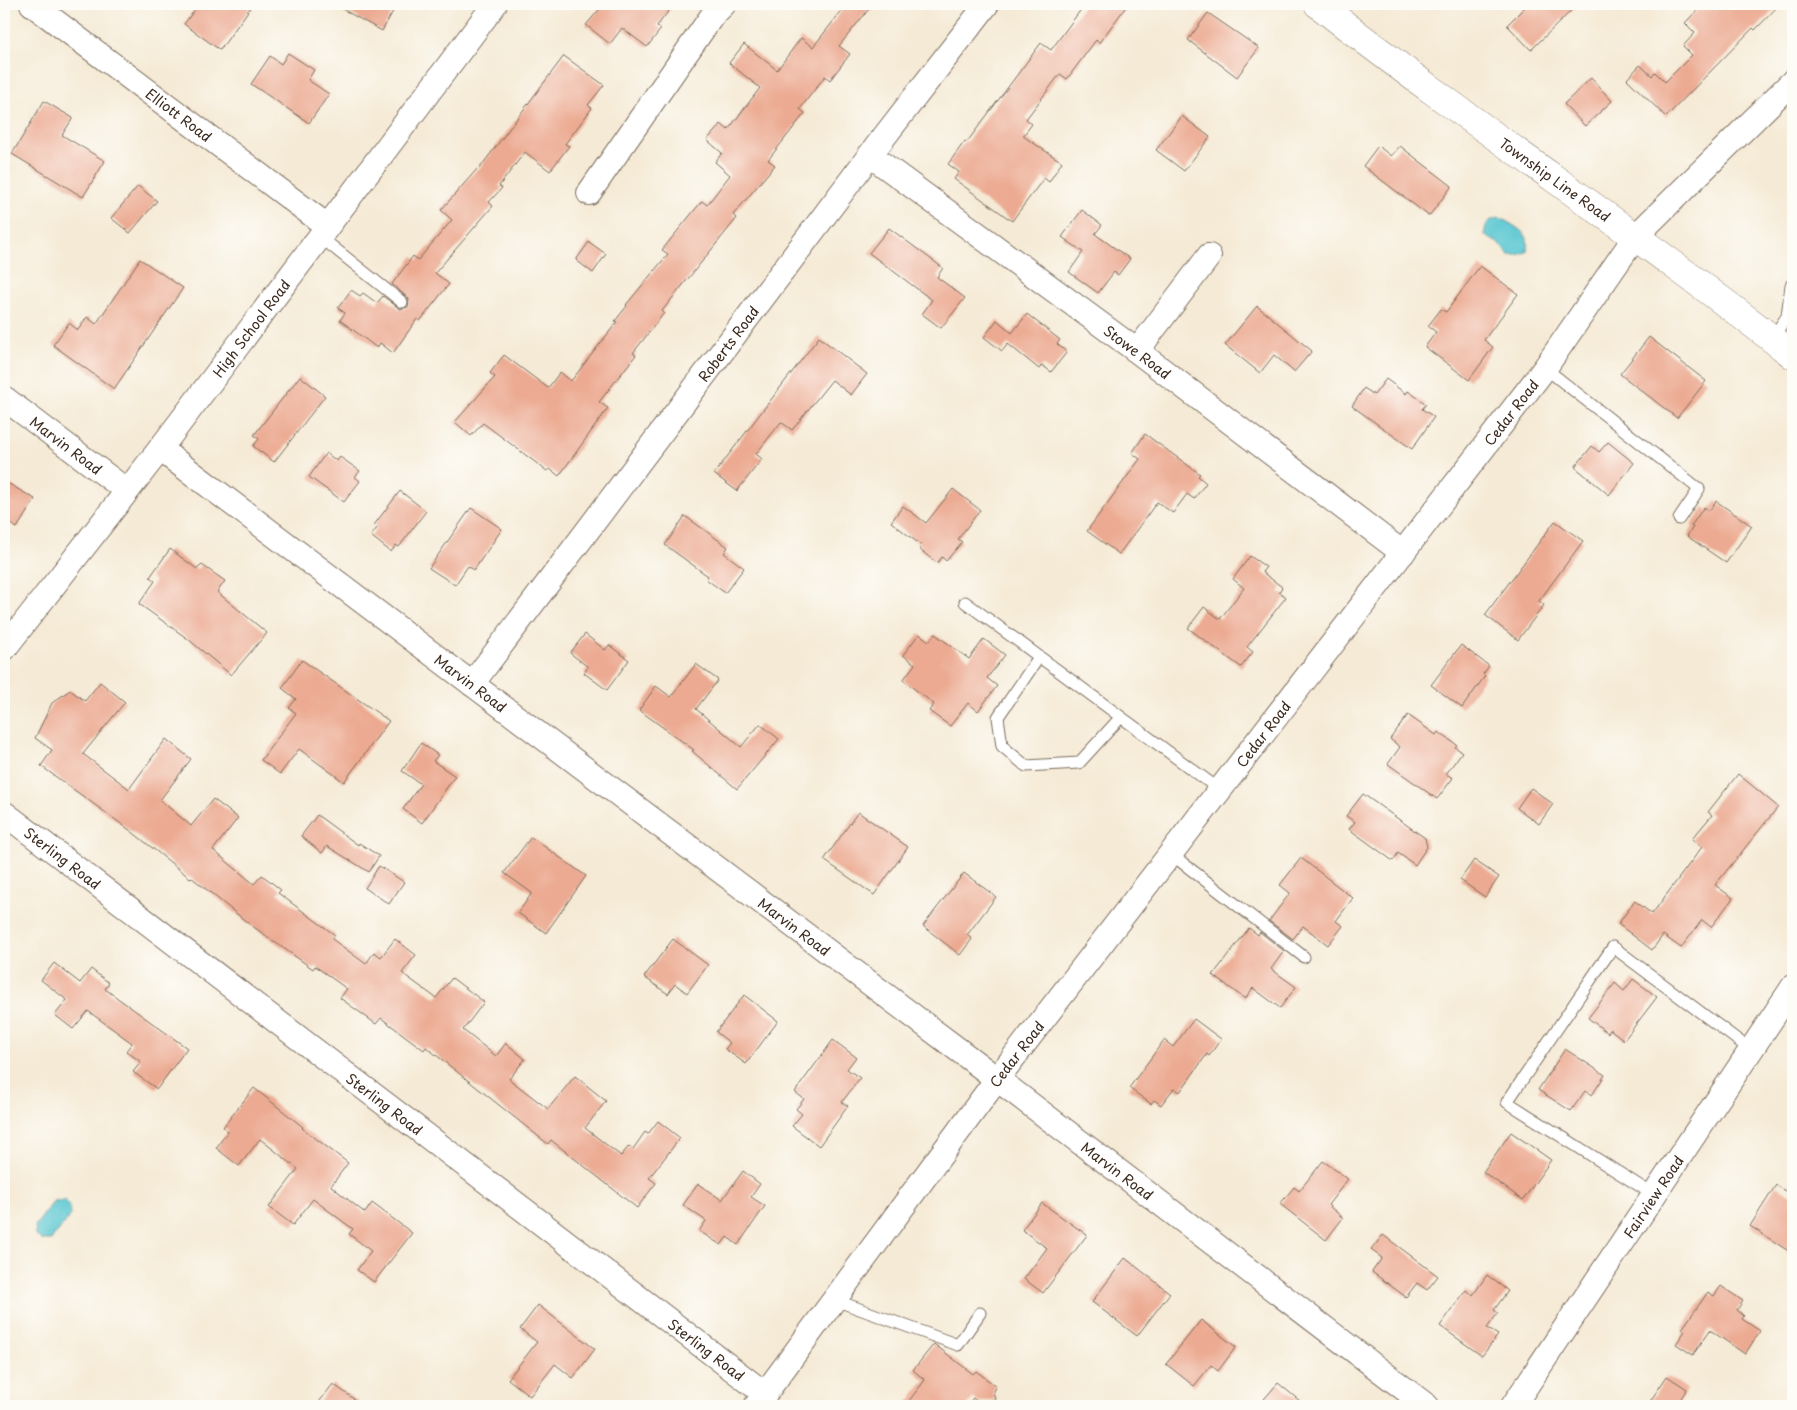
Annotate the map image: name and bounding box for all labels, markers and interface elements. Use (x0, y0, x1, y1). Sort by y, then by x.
street label: Elliott Road (142, 83, 216, 146)
street label: Township Line Road (1495, 132, 1615, 226)
street label: High School Road (207, 275, 295, 381)
street label: Roberts Road (693, 301, 764, 386)
street label: Stowe Road (1100, 320, 1175, 384)
street label: Cedar Road (1479, 375, 1543, 450)
street label: Marvin Road (26, 411, 107, 479)
street label: Marvin Road (430, 649, 511, 717)
street label: Cedar Road (1231, 696, 1295, 771)
street label: Sterling Road (20, 822, 105, 894)
street label: Marvin Road (754, 892, 835, 961)
street label: Cedar Road (984, 1016, 1049, 1091)
street label: Sterling Road (342, 1068, 427, 1140)
street label: Marvin Road (1077, 1136, 1158, 1205)
street label: Fairview Road (1618, 1151, 1688, 1242)
street label: Sterling Road (664, 1313, 749, 1385)

